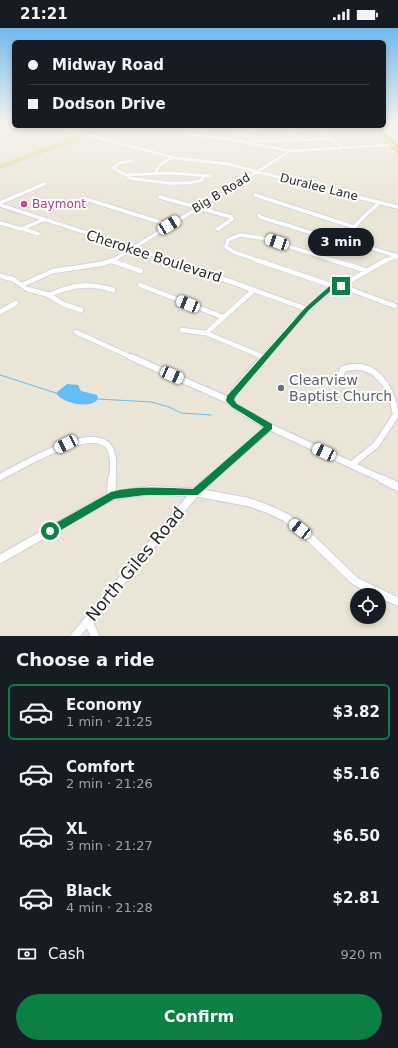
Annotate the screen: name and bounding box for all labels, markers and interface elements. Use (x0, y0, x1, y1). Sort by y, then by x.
text: 21:21 (20, 5, 68, 23)
text: Midway Road (52, 56, 164, 74)
text: Dodson Drive (52, 95, 166, 113)
street label: Big B Road (189, 170, 253, 216)
street label: Duralee Lane (278, 171, 360, 203)
place label: Baymont (32, 197, 86, 211)
marker: Baymont (19, 199, 29, 209)
car (156, 214, 182, 236)
street label: Cherokee Boulevard (84, 227, 224, 285)
callout: 3 min (308, 228, 374, 256)
car (264, 233, 290, 251)
text: 3 min (321, 234, 361, 249)
route end (332, 277, 350, 295)
car (175, 294, 201, 314)
car (159, 365, 185, 385)
place label: Clearview Baptist Church (289, 372, 392, 404)
marker: Clearview Baptist Church (276, 383, 286, 393)
car (53, 433, 79, 455)
car (311, 441, 337, 463)
street label: North Giles Road (81, 503, 189, 625)
car (287, 517, 313, 541)
route start (41, 522, 59, 540)
map controls (350, 588, 386, 624)
button: locate (350, 588, 386, 624)
text: Choose a ride (16, 649, 155, 670)
icon: car (18, 694, 54, 730)
text: Economy (66, 696, 142, 714)
text: $3.82 (333, 703, 380, 721)
text: 1 min · 21:25 (66, 714, 153, 729)
icon: car (18, 756, 54, 792)
text: Comfort (66, 758, 134, 776)
text: $5.16 (333, 765, 380, 783)
text: 2 min · 21:26 (66, 776, 153, 791)
icon: car (18, 818, 54, 854)
text: XL (66, 820, 87, 838)
text: $6.50 (333, 827, 380, 845)
text: 3 min · 21:27 (66, 838, 153, 853)
icon: car (18, 880, 54, 916)
text: Black (66, 882, 112, 900)
text: $2.81 (333, 889, 380, 907)
text: 4 min · 21:28 (66, 900, 153, 915)
icon: cash (16, 943, 38, 965)
text: Cash (48, 945, 85, 963)
text: 920 m (340, 947, 382, 962)
button: Confirm (16, 994, 382, 1040)

